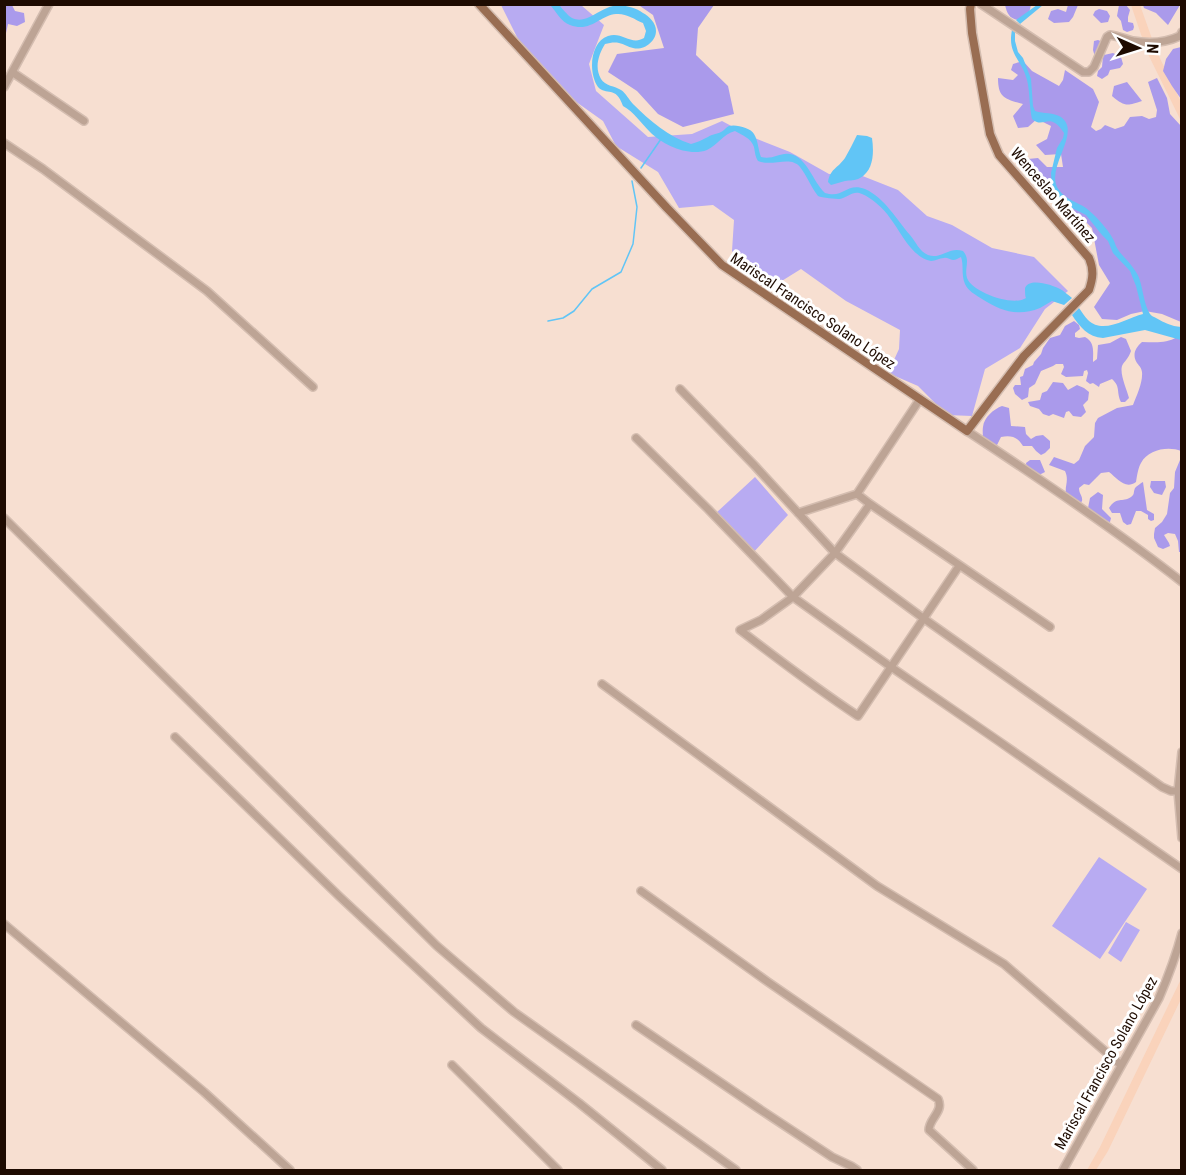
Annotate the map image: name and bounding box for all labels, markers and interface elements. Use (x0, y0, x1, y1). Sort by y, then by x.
north arrow (1108, 18, 1168, 78)
text: N (1143, 43, 1162, 54)
street label: Wenceslao Martínez (1007, 144, 1099, 246)
street label: Mariscal Francisco Solano López (727, 249, 899, 373)
street label: Mariscal Francisco Solano López (1051, 973, 1161, 1153)

